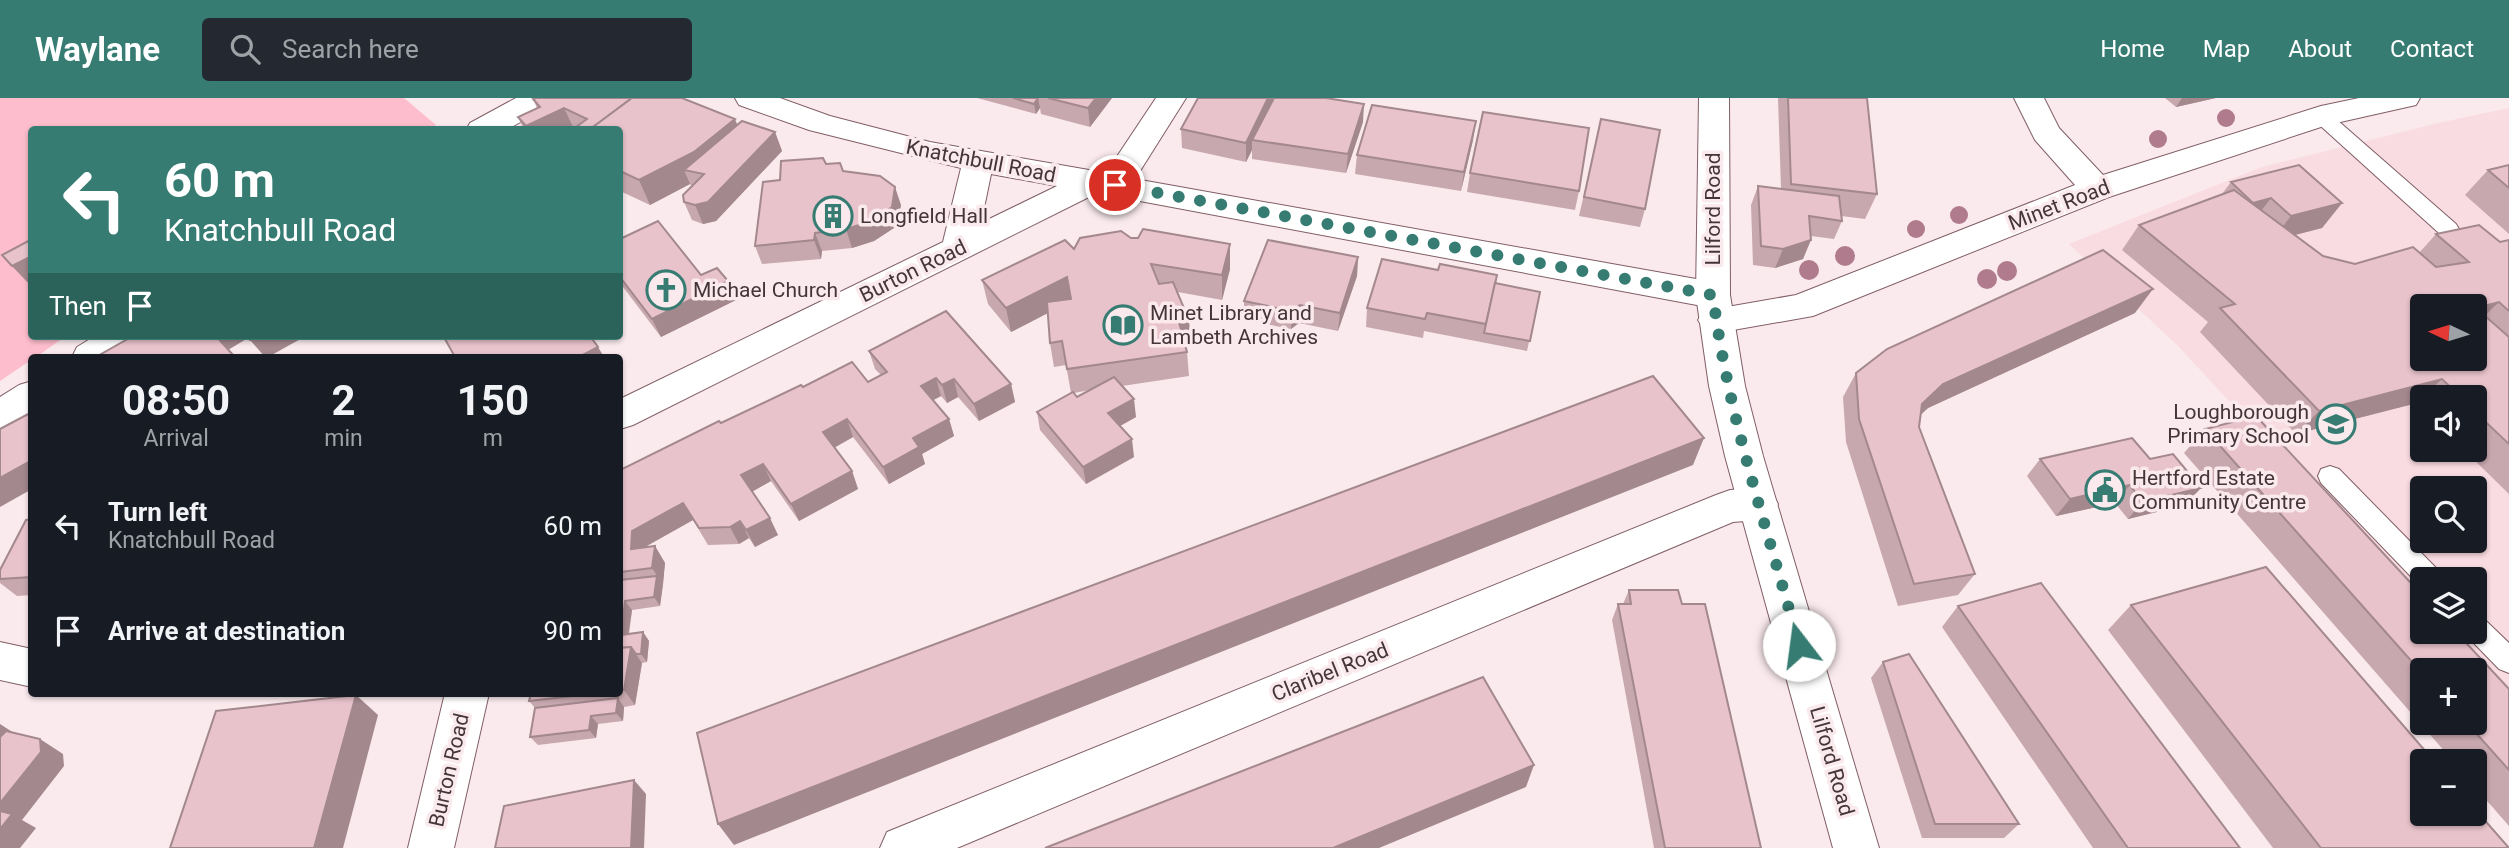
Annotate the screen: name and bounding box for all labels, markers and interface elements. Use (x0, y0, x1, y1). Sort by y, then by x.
search box (202, 18, 692, 81)
text: Waylane (35, 30, 160, 69)
icon: search (226, 30, 264, 68)
text: Search here (282, 34, 419, 64)
text: Home (2100, 35, 2165, 63)
text: Map (2203, 35, 2250, 63)
text: About (2288, 35, 2352, 63)
text: Contact (2390, 35, 2474, 63)
street label: Knatchbull Road (904, 135, 1058, 187)
text: 60 m (164, 152, 275, 209)
street label: Lilford Road (1701, 153, 1725, 265)
icon: left (49, 154, 140, 245)
pin (1085, 155, 1145, 215)
icon: arrive (1096, 166, 1134, 204)
street label: Minet Road (2005, 175, 2113, 235)
building icon: Longfield Hall (812, 195, 854, 237)
place label: Longfield Hall (860, 204, 988, 228)
text: Knatchbull Road (164, 211, 396, 249)
street label: Burton Road (856, 235, 970, 307)
church icon: Michael Church (645, 269, 687, 311)
place label: Michael Church (693, 278, 838, 302)
icon: arrive (121, 287, 159, 325)
text: Then (49, 291, 107, 321)
north arrow (2410, 294, 2487, 371)
map controls (2410, 294, 2487, 826)
place label: Minet Library and Lambeth Archives (1150, 301, 1318, 349)
library icon: Minet Library and Lambeth Archives (1102, 304, 1144, 346)
text: 08:50 (122, 376, 230, 425)
text: 2 (331, 376, 356, 425)
text: 150 (457, 376, 529, 425)
button: sound (2410, 385, 2487, 462)
place label: Loughborough Primary School (2167, 400, 2309, 448)
school or university icon: Loughborough Primary School (2315, 403, 2357, 445)
text: Arrival (143, 425, 209, 452)
text: min (324, 425, 363, 452)
text: m (483, 425, 503, 452)
place label: Hertford Estate Community Centre (2132, 466, 2306, 514)
public building icon: Hertford Estate Community Centre (2084, 469, 2126, 511)
button: search (2410, 476, 2487, 553)
text: Turn left (108, 497, 207, 527)
icon: left (49, 507, 87, 545)
text: 60 m (544, 511, 602, 541)
text: Knatchbull Road (108, 527, 275, 554)
button: layers (2410, 567, 2487, 644)
position arrow (1762, 608, 1836, 682)
icon: arrive (49, 612, 87, 650)
text: Arrive at destination (108, 616, 345, 646)
text: 90 m (544, 616, 602, 646)
street label: Claribel Road (1268, 638, 1392, 706)
button: + (2410, 658, 2487, 735)
street label: Lilford Road (1805, 703, 1859, 819)
street label: Burton Road (424, 711, 474, 829)
button: − (2410, 749, 2487, 826)

